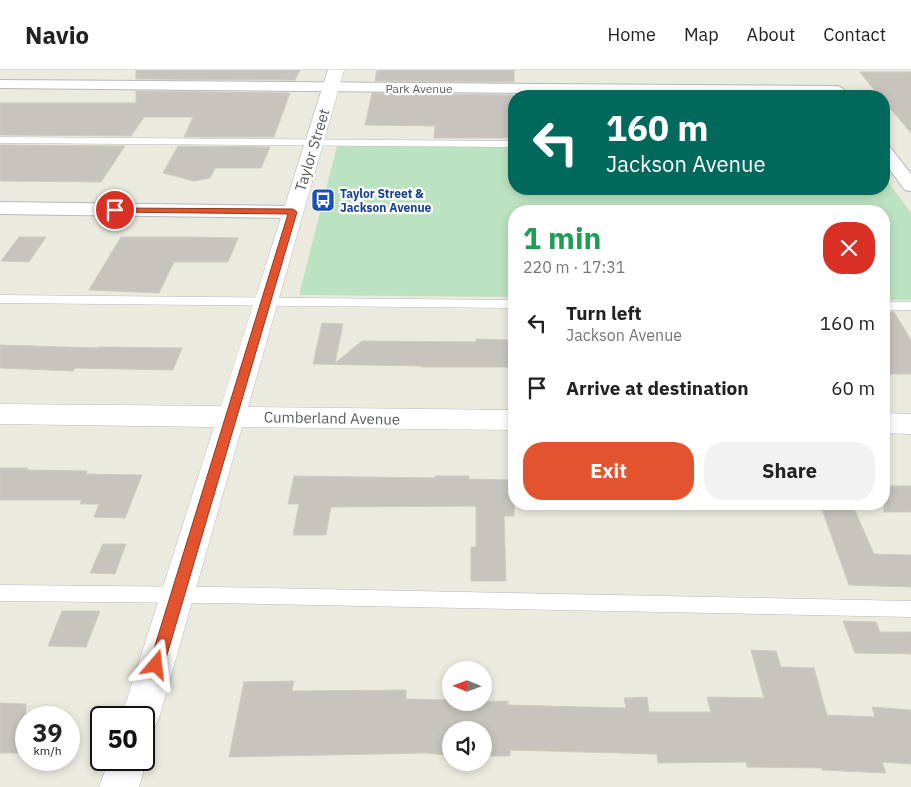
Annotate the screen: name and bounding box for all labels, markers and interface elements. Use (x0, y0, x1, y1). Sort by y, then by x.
text: Navio (25, 19, 89, 51)
text: Home (608, 23, 656, 46)
text: Map (684, 23, 719, 46)
text: About (747, 23, 795, 46)
text: Contact (823, 23, 886, 46)
street label: Park Avenue (385, 81, 453, 96)
text: 160 m (606, 105, 709, 151)
street label: Taylor Street (290, 106, 334, 194)
icon: left (523, 110, 588, 175)
text: Jackson Avenue (606, 149, 766, 178)
place label: Taylor Street & Jackson Avenue (340, 186, 432, 215)
bus stop icon: Taylor Street & Jackson Avenue (310, 187, 336, 213)
pin (94, 189, 136, 231)
icon: arrive (101, 196, 129, 224)
text: 1 min (523, 218, 601, 257)
button: close (823, 222, 875, 274)
text: 220 m · 17:31 (523, 257, 625, 277)
text: Turn left (566, 301, 642, 325)
icon: left (523, 309, 551, 337)
text: 160 m (820, 311, 875, 335)
text: Jackson Avenue (566, 325, 682, 345)
icon: arrive (523, 374, 551, 402)
text: Arrive at destination (566, 376, 749, 400)
text: 60 m (831, 376, 875, 400)
street label: Cumberland Avenue (264, 407, 400, 429)
button: Exit (523, 442, 694, 500)
button: Share (704, 442, 875, 500)
position arrow (129, 638, 181, 690)
north arrow (442, 661, 492, 711)
map controls (442, 661, 492, 771)
speed limit sign: 50 (90, 706, 155, 771)
text: 39 (32, 716, 63, 749)
button: sound (442, 721, 492, 771)
text: km/h (33, 743, 62, 758)

